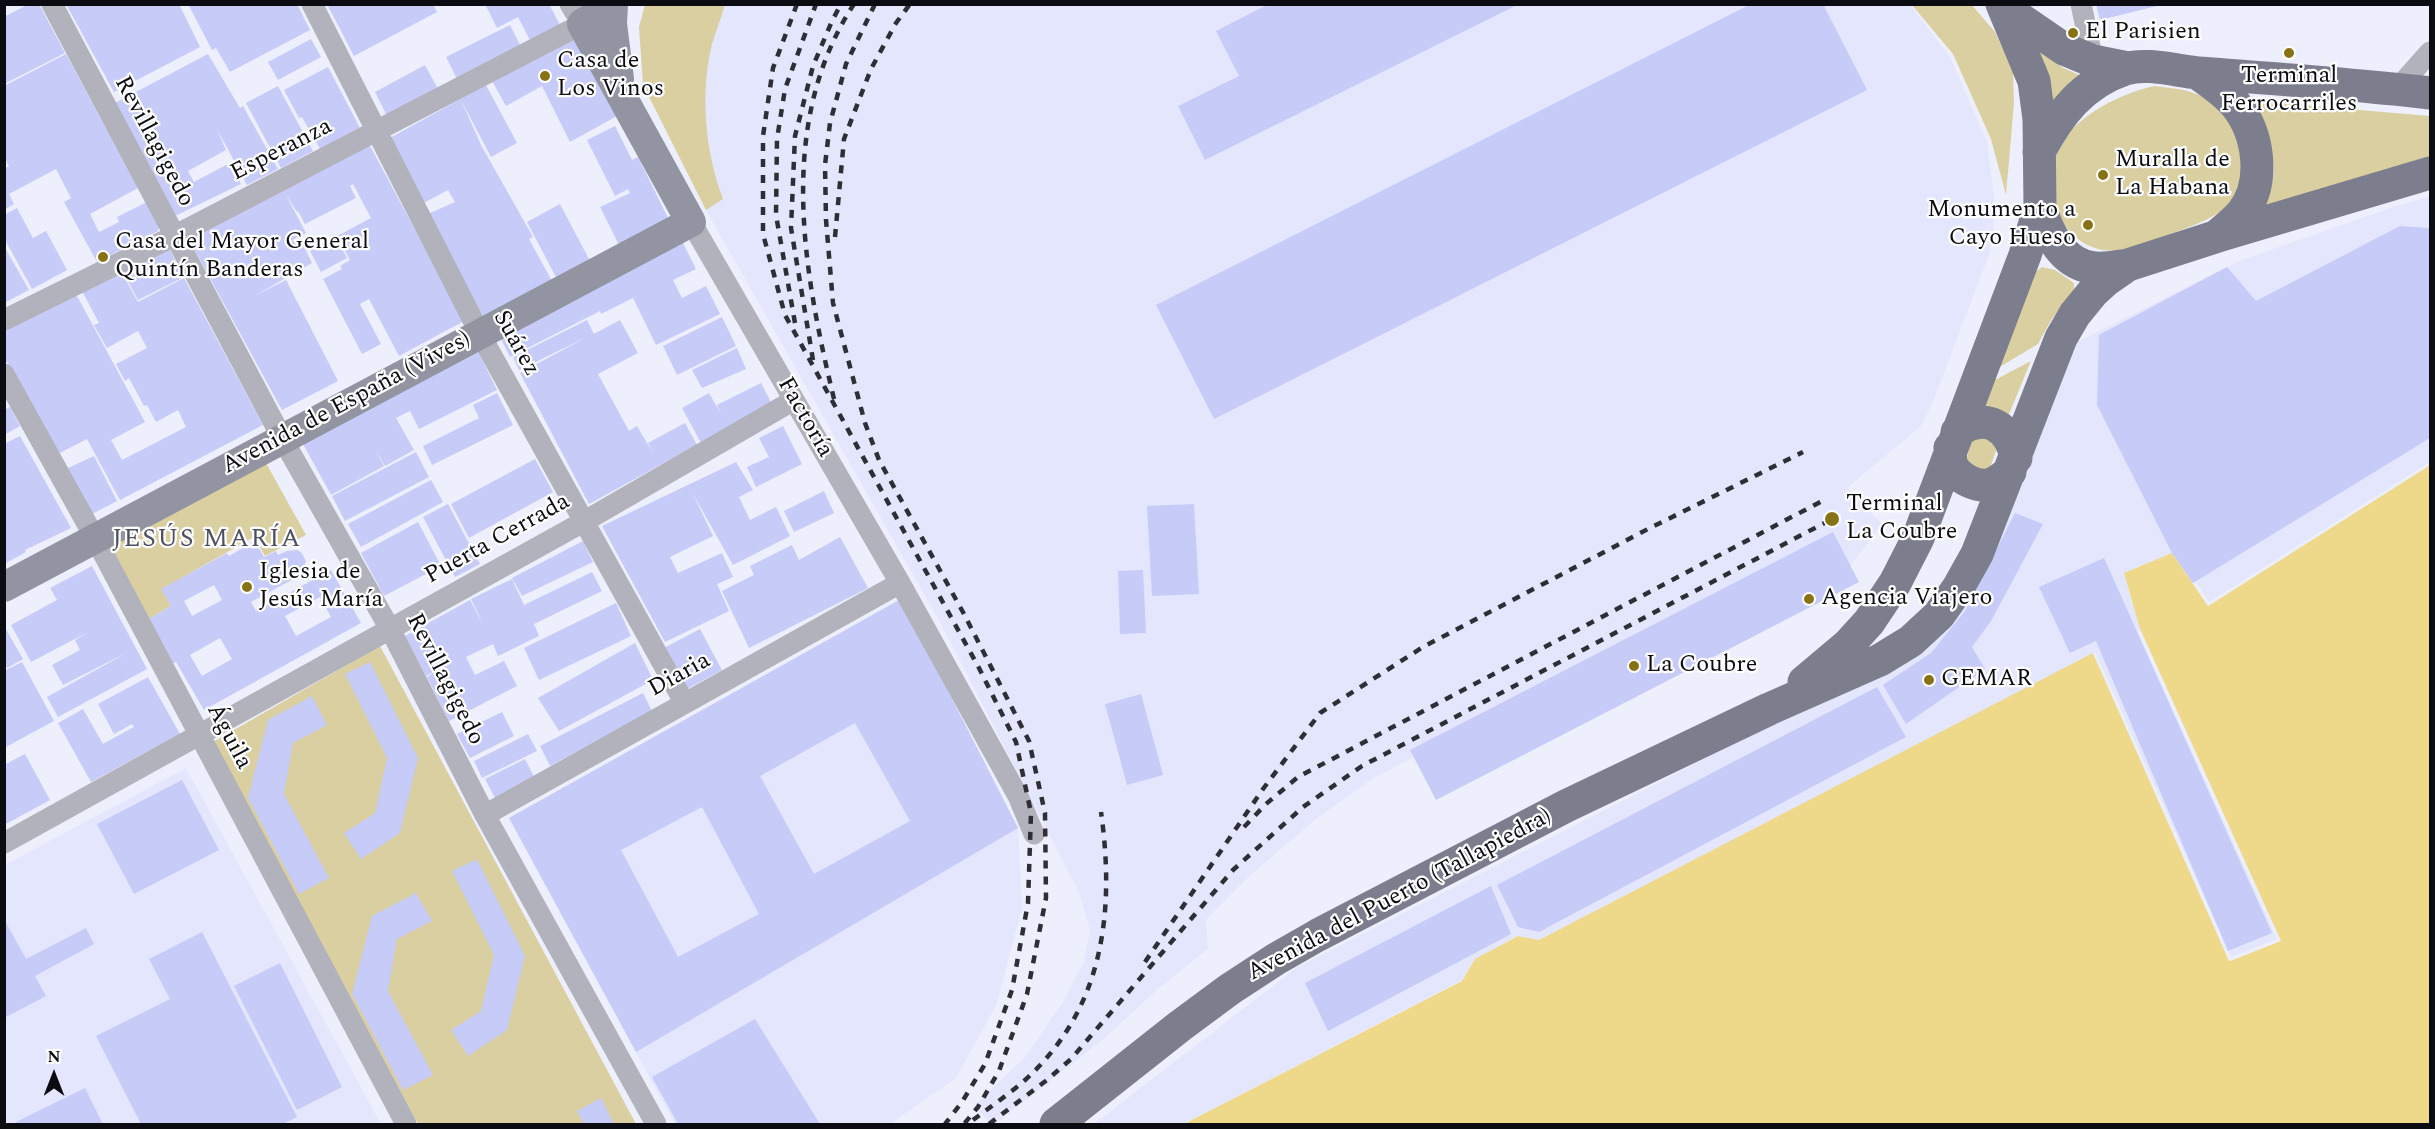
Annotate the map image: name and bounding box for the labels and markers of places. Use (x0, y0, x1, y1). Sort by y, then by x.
place label: El Parisien (2085, 19, 2201, 47)
marker: El Parisien (2066, 26, 2080, 40)
marker: Terminal Ferrocarriles (2282, 46, 2296, 60)
place label: Casa de Los Vinos (557, 48, 664, 104)
place label: Terminal Ferrocarriles (2221, 63, 2357, 119)
marker: Casa de Los Vinos (538, 69, 552, 83)
place label: Muralla de La Habana (2115, 147, 2230, 203)
marker: Muralla de La Habana (2096, 168, 2110, 182)
place label: Monumento a Cayo Hueso (1927, 197, 2076, 253)
marker: Monumento a Cayo Hueso (2081, 218, 2095, 232)
place label: Casa del Mayor General Quintín Banderas (115, 229, 369, 285)
marker: Casa del Mayor General Quintín Banderas (96, 250, 110, 264)
place label: Terminal La Coubre (1846, 491, 1957, 547)
marker: Terminal La Coubre (1823, 510, 1841, 528)
place label: Iglesia de Jesús María (259, 559, 383, 615)
marker: Iglesia de Jesús María (240, 580, 254, 594)
place label: Agencia Viajero (1821, 585, 1992, 613)
marker: Agencia Viajero (1802, 592, 1816, 606)
place label: La Coubre (1646, 652, 1757, 680)
marker: La Coubre (1627, 659, 1641, 673)
place label: GEMAR (1941, 666, 2032, 694)
marker: GEMAR (1922, 673, 1936, 687)

